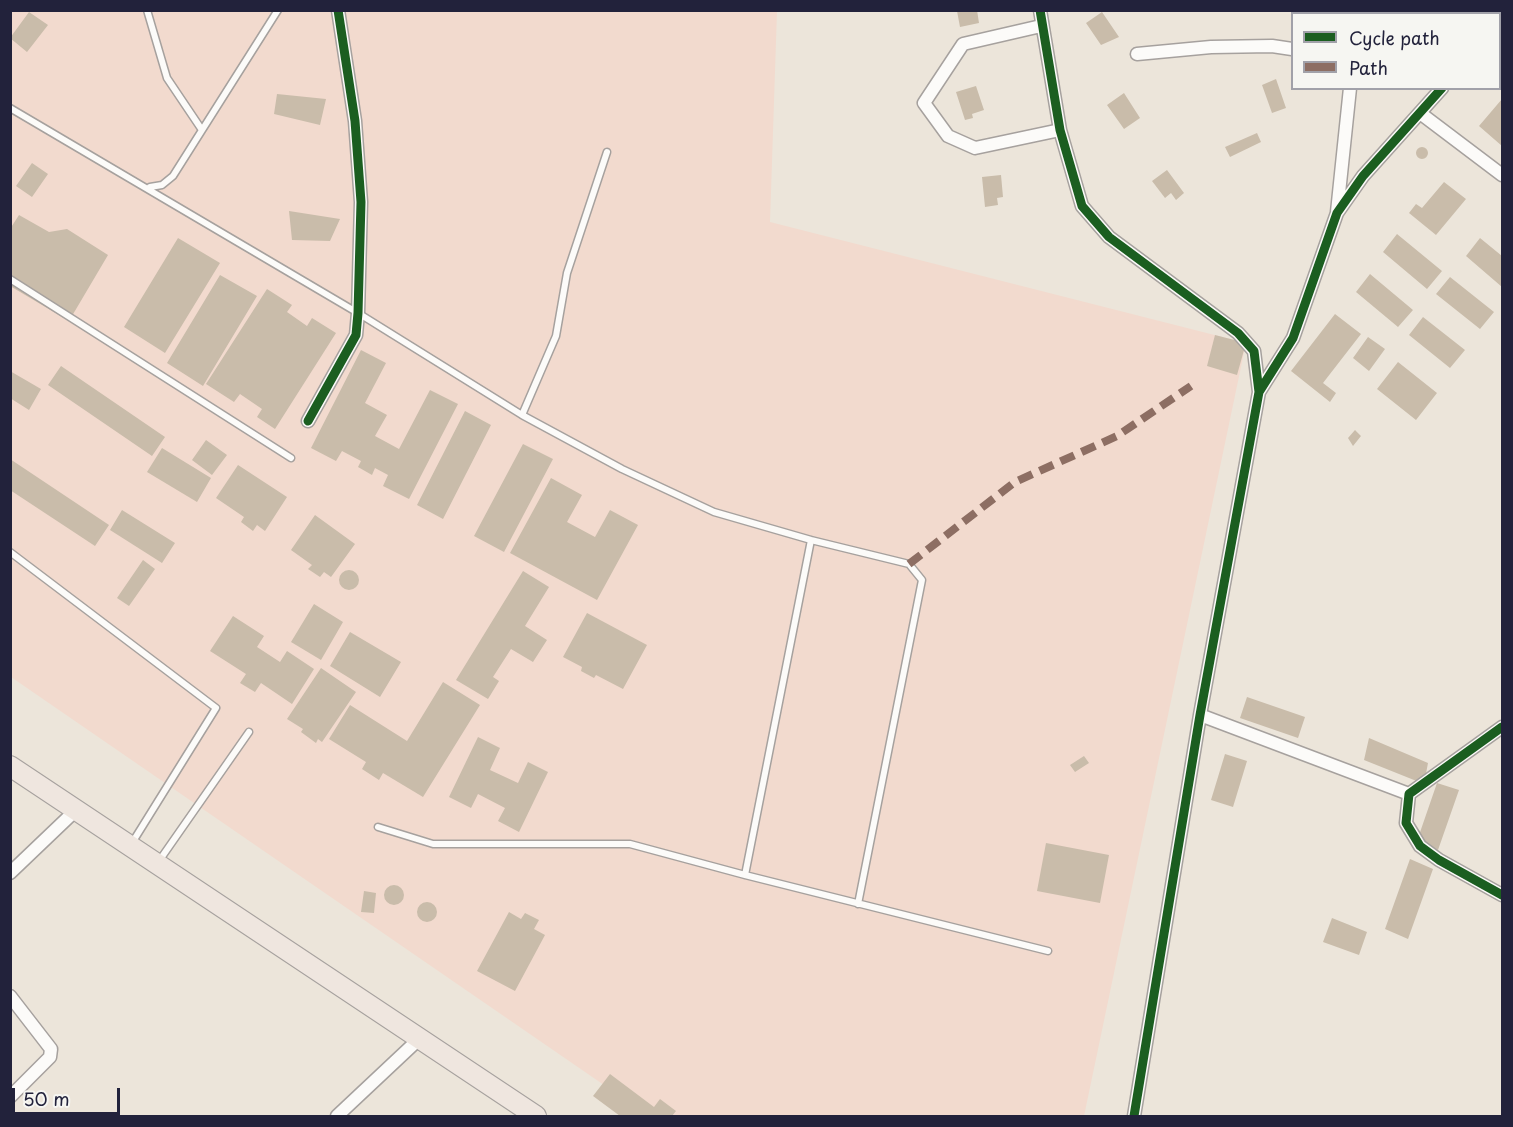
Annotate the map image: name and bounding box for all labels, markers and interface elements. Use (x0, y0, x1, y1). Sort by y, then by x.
legend (1291, 12, 1501, 90)
text: Cycle path (1349, 24, 1440, 51)
text: Path (1349, 54, 1388, 81)
scale bar (15, 1076, 123, 1114)
text: 50 m (23, 1085, 70, 1112)

